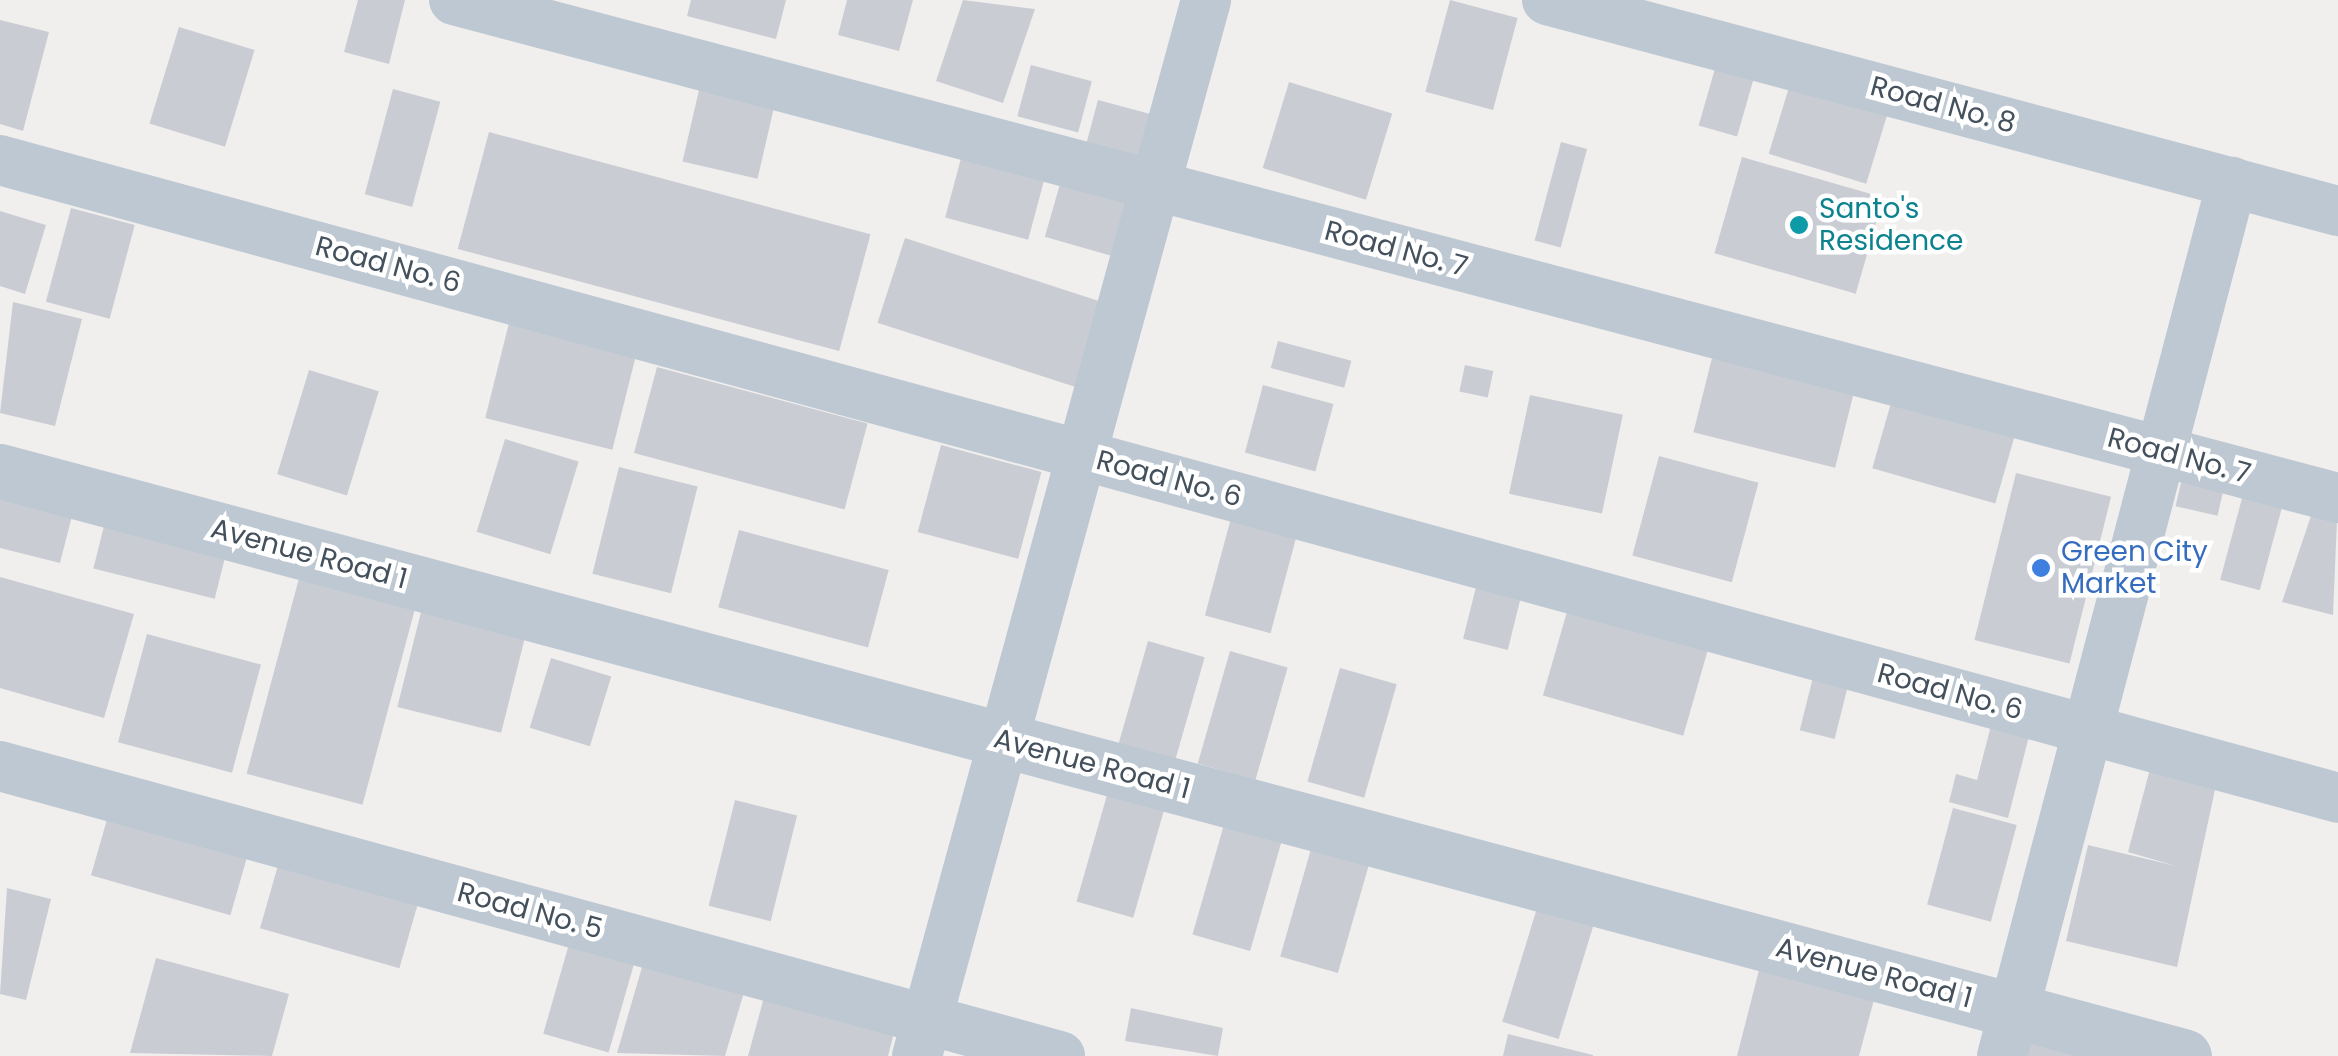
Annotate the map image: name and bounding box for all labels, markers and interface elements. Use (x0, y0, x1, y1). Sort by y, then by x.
street label: Road No. 8 (1867, 70, 2019, 140)
place label: Santo's Residence (1819, 192, 1963, 258)
street label: Road No. 7 (1321, 214, 1471, 284)
marker: Santo's Residence (1788, 214, 1810, 236)
street label: Road No. 6 (312, 229, 464, 301)
street label: Road No. 7 (2104, 421, 2254, 491)
street label: Road No. 6 (1093, 443, 1245, 515)
street label: Avenue Road 1 (207, 512, 411, 596)
place label: Green City Market (2061, 535, 2208, 601)
marker: Green City Market (2030, 557, 2052, 579)
street label: Road No. 6 (1874, 656, 2026, 728)
street label: Avenue Road 1 (990, 722, 1194, 806)
street label: Road No. 5 (454, 876, 606, 946)
street label: Avenue Road 1 (1772, 931, 1976, 1015)

